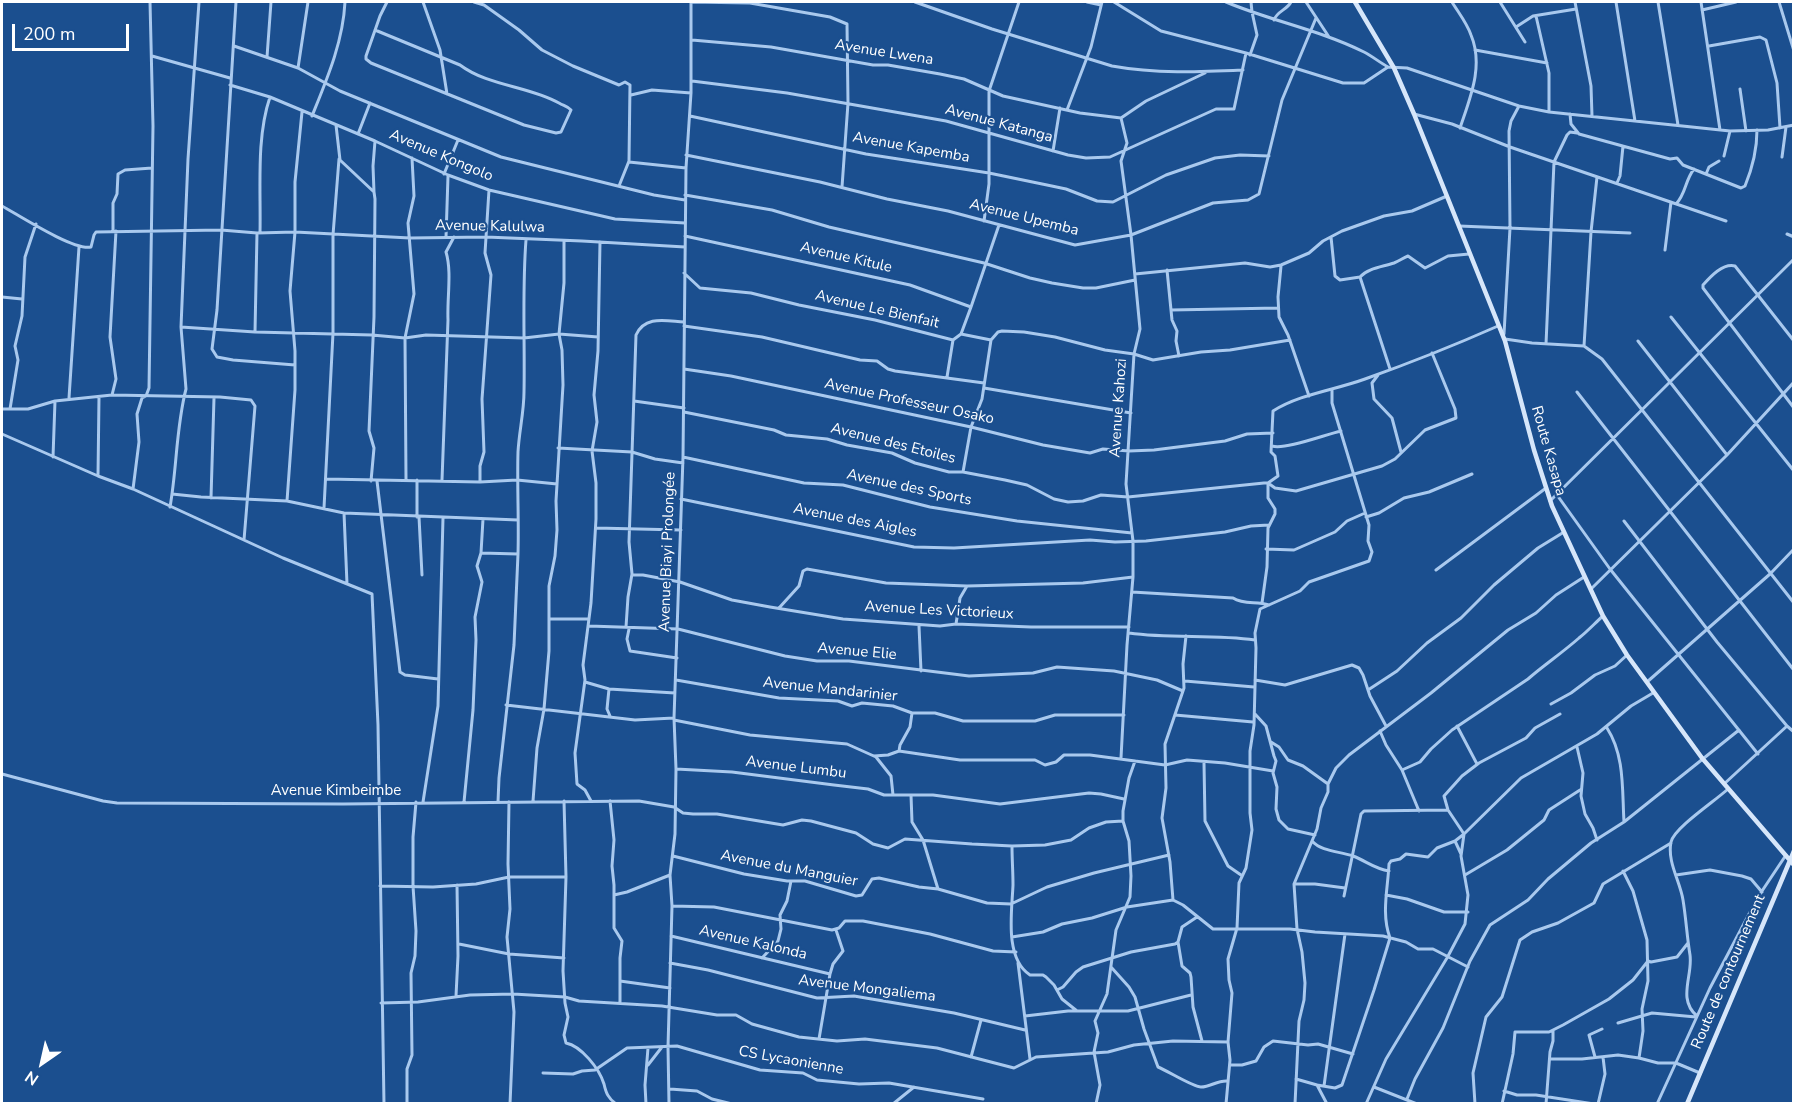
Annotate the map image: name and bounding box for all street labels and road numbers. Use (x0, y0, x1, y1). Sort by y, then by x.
street label: Avenue Lwena (834, 36, 934, 70)
street label: Avenue Katanga (943, 101, 1055, 147)
street label: Avenue Kongolo (386, 126, 496, 186)
street label: Avenue Kapemba (851, 129, 971, 167)
street label: Avenue Upemba (967, 196, 1081, 240)
street label: Avenue Kalulwa (435, 217, 545, 237)
street label: Avenue Kitule (798, 239, 894, 277)
street label: Avenue Le Bienfait (813, 287, 941, 333)
street label: Avenue Kahozi (1107, 358, 1131, 458)
street label: Avenue Professeur Osako (823, 375, 995, 429)
street label: Route Kasapa (1527, 404, 1569, 498)
street label: Avenue des Etoiles (829, 420, 957, 468)
street label: Avenue des Sports (845, 466, 973, 510)
street label: Avenue Biayi Prolongée (656, 472, 680, 632)
street label: Avenue des Aigles (792, 500, 918, 542)
street label: Avenue Les Victorieux (864, 598, 1014, 624)
street label: Avenue Elie (817, 640, 897, 664)
street label: Avenue Mandarinier (762, 674, 898, 706)
street label: Avenue Lumbu (745, 753, 847, 783)
street label: Avenue Kimbeimbe (271, 782, 401, 800)
street label: Avenue du Manguier (719, 847, 859, 891)
street label: Route de contournement (1688, 892, 1770, 1052)
street label: Avenue Kalonda (697, 922, 809, 964)
street label: Avenue Mongaliema (797, 972, 937, 1006)
street label: CS Lycaonienne (737, 1043, 845, 1079)

